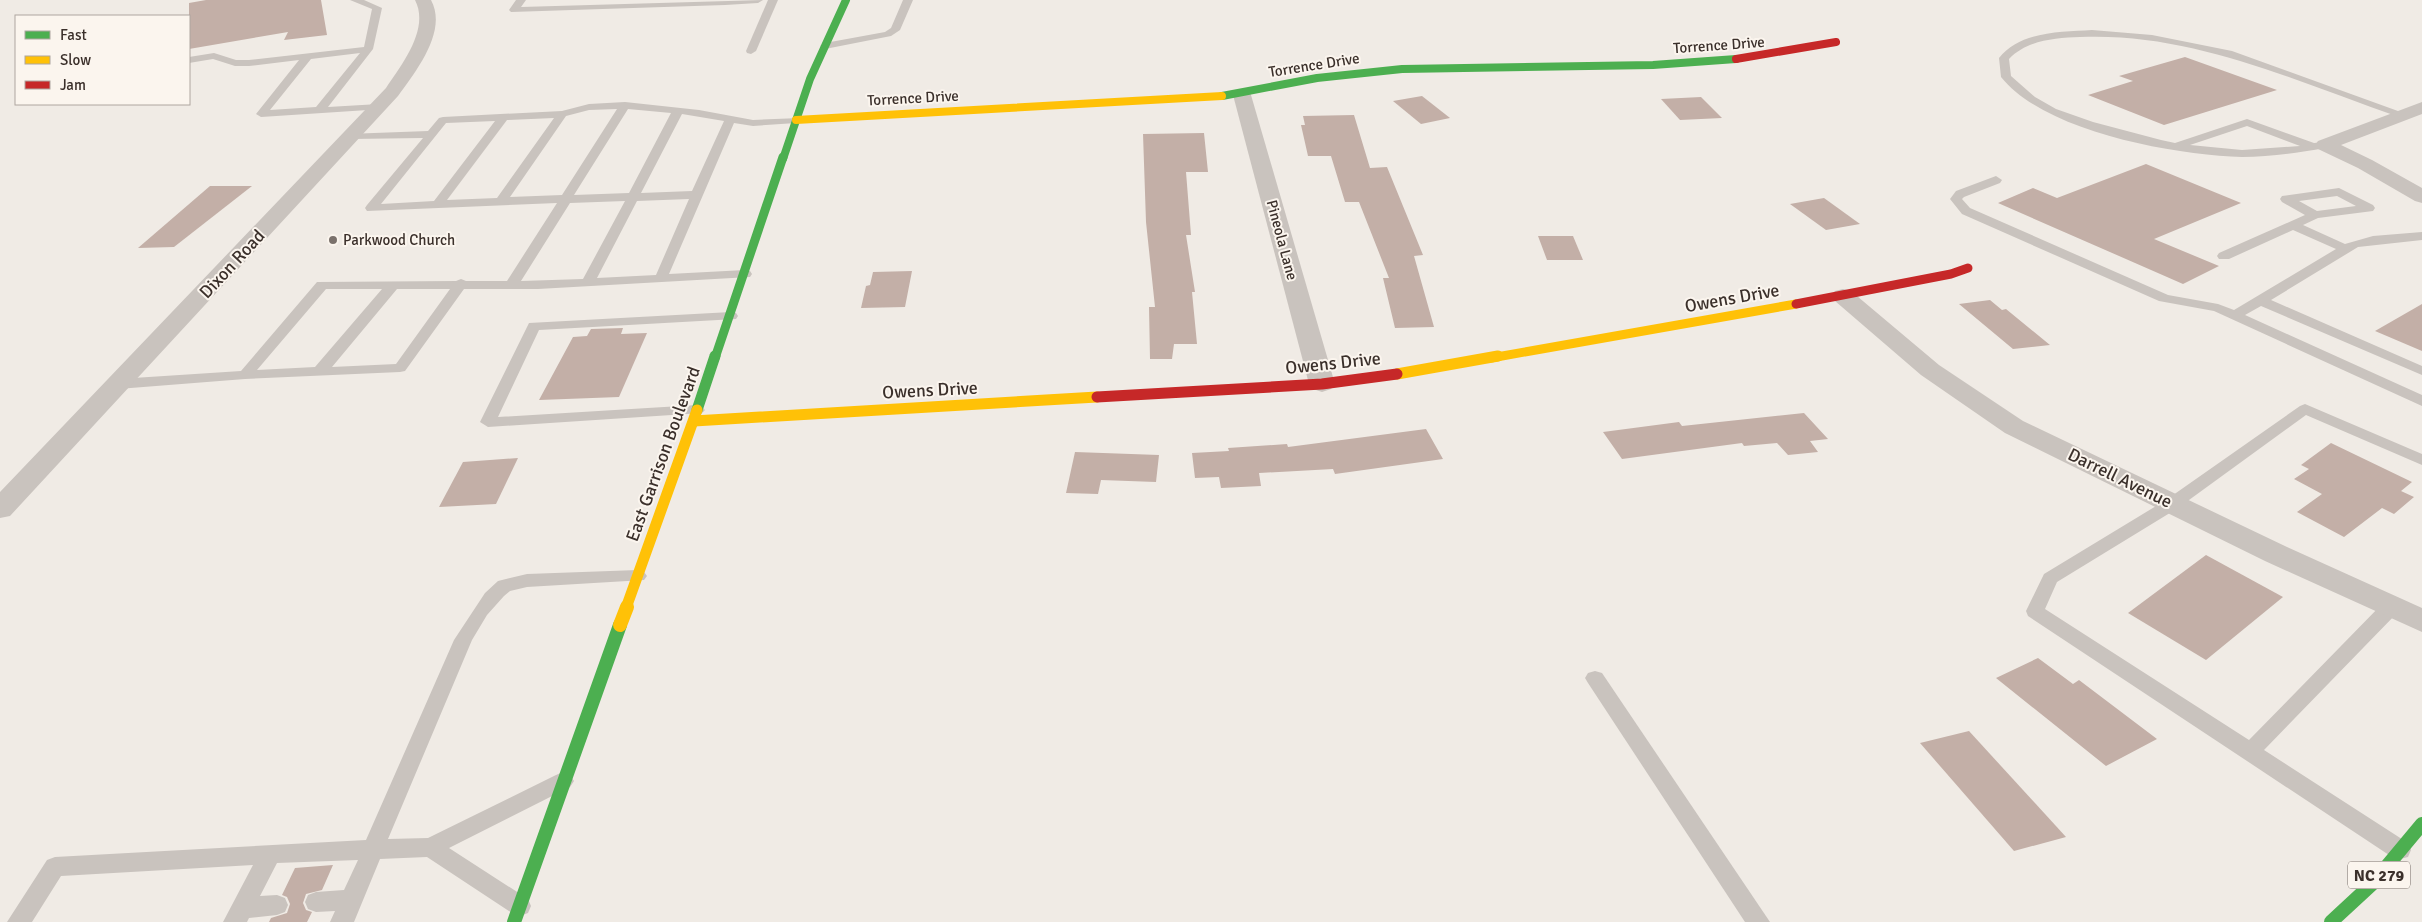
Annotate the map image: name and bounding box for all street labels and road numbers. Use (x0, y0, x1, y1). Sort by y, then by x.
street label: Torrence Drive (1673, 33, 1765, 57)
street label: Torrence Drive (1267, 49, 1361, 81)
street label: Torrence Drive (867, 87, 959, 109)
street label: Pineola Lane (1263, 198, 1301, 282)
street label: Dixon Road (195, 225, 269, 303)
street label: Owens Drive (1683, 279, 1781, 317)
street label: Owens Drive (1284, 347, 1382, 379)
street label: East Garrison Boulevard (621, 363, 705, 545)
street label: Owens Drive (882, 377, 978, 403)
street label: Darrell Avenue (2064, 443, 2176, 513)
road number: NC 279 (2348, 862, 2410, 888)

